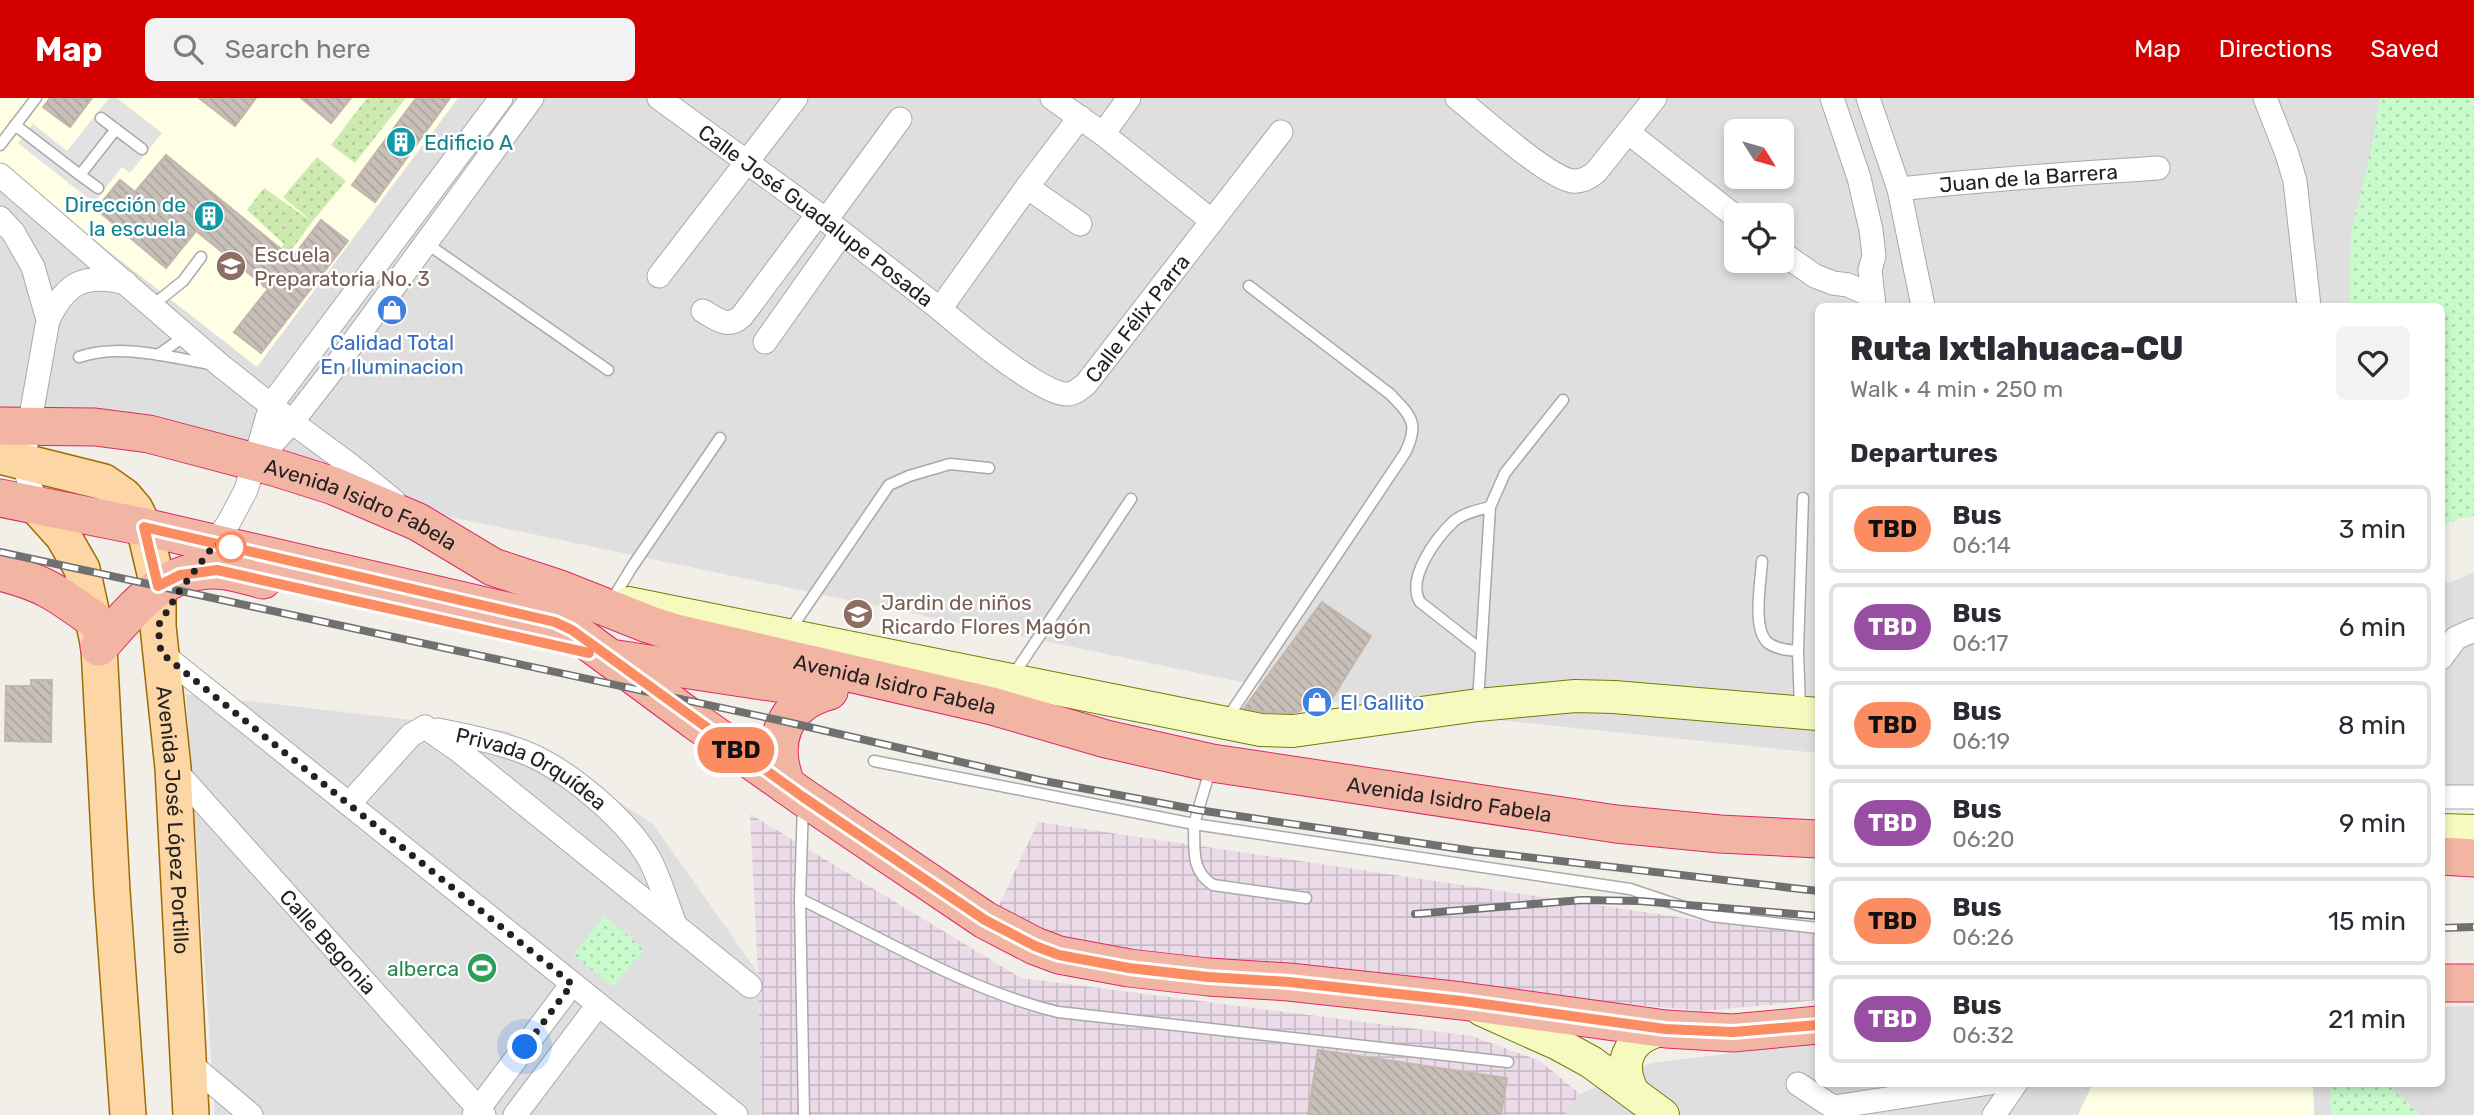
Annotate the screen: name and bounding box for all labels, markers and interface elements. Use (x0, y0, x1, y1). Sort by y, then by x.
search box (145, 18, 635, 81)
text: Map (35, 30, 103, 69)
icon: search (169, 30, 207, 68)
text: Search here (225, 34, 370, 65)
text: Map (2134, 35, 2181, 63)
text: Directions (2219, 35, 2332, 63)
text: Saved (2370, 35, 2439, 63)
street label: Calle José Guadalupe Posada (694, 119, 938, 312)
north arrow (1724, 119, 1794, 189)
map controls (1724, 119, 1794, 273)
building icon: Edificio A (384, 125, 418, 159)
place label: Edificio A (424, 130, 513, 155)
street label: Juan de la Barrera (1938, 158, 2119, 197)
place label: Dirección de la escuela (64, 192, 186, 241)
building icon: Dirección de la escuela (192, 199, 226, 233)
button: locate (1724, 203, 1794, 273)
place label: Escuela Preparatoria No. 3 (254, 242, 430, 291)
school or university icon: Escuela Preparatoria No. 3 (214, 249, 248, 283)
street label: Calle Félix Parra (1079, 249, 1194, 387)
shop icon: Calidad Total En Iluminacion (375, 293, 409, 327)
button: heart (2336, 326, 2410, 400)
text: Ruta Ixtlahuaca-CU (1850, 329, 2184, 368)
place label: Calidad Total En Iluminacion (320, 330, 464, 379)
text: Walk · 4 min · 250 m (1850, 375, 2063, 403)
text: Departures (1850, 438, 1998, 469)
street label: Avenida Isidro Fabela (262, 453, 462, 555)
text: Bus (1952, 500, 2002, 531)
text: 3 min (2339, 514, 2406, 545)
text: TBD (1868, 515, 1917, 543)
text: 06:14 (1952, 531, 2011, 559)
unlabelled marker (216, 532, 246, 562)
place label: Jardin de niños Ricardo Flores Magón (881, 590, 1091, 639)
school or university icon: Jardin de niños Ricardo Flores Magón (841, 597, 875, 631)
text: Bus (1952, 598, 2002, 629)
text: 6 min (2339, 612, 2406, 643)
text: TBD (1868, 613, 1917, 641)
text: 06:17 (1952, 629, 2008, 657)
street label: Avenida Isidro Fabela (792, 648, 999, 719)
street label: Avenida José López Portillo (152, 684, 195, 955)
shop icon: El Gallito (1300, 685, 1334, 719)
place label: El Gallito (1340, 690, 1424, 715)
text: Bus (1952, 696, 2002, 727)
text: 8 min (2338, 710, 2406, 741)
text: TBD (1868, 711, 1917, 739)
street label: Privada Orquídea (454, 722, 612, 815)
line badge: TBD (696, 727, 776, 773)
text: 06:19 (1952, 727, 2010, 755)
text: TBD (711, 736, 761, 764)
street label: Avenida Isidro Fabela (1345, 771, 1554, 827)
text: Bus (1952, 794, 2002, 825)
text: 9 min (2339, 808, 2406, 839)
text: TBD (1868, 809, 1917, 837)
text: 06:20 (1952, 825, 2015, 853)
street label: Calle Begonia (275, 884, 382, 999)
text: Bus (1952, 892, 2002, 923)
text: 15 min (2328, 906, 2406, 937)
text: TBD (1868, 907, 1917, 935)
text: 06:26 (1952, 923, 2014, 951)
sports icon: alberca (465, 951, 499, 985)
place label: alberca (387, 956, 459, 981)
text: Bus (1952, 990, 2002, 1021)
text: 21 min (2328, 1004, 2406, 1035)
text: TBD (1868, 1005, 1917, 1033)
text: 06:32 (1952, 1021, 2014, 1049)
your location (507, 1029, 542, 1064)

